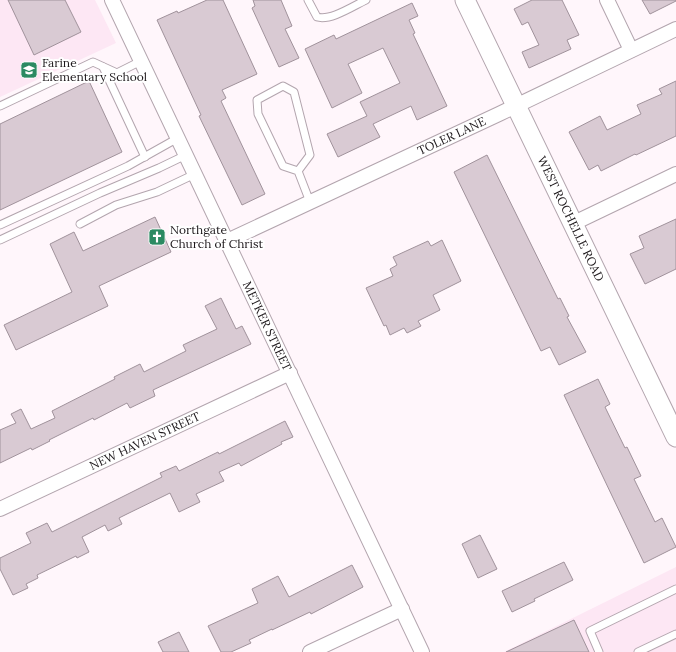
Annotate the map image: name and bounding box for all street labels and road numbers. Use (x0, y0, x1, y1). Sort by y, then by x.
street label: TOLER LANE (415, 113, 488, 158)
street label: WEST ROCHELLE ROAD (535, 154, 608, 284)
street label: METKER STREET (240, 279, 295, 373)
street label: NEW HAVEN STREET (87, 408, 203, 473)

